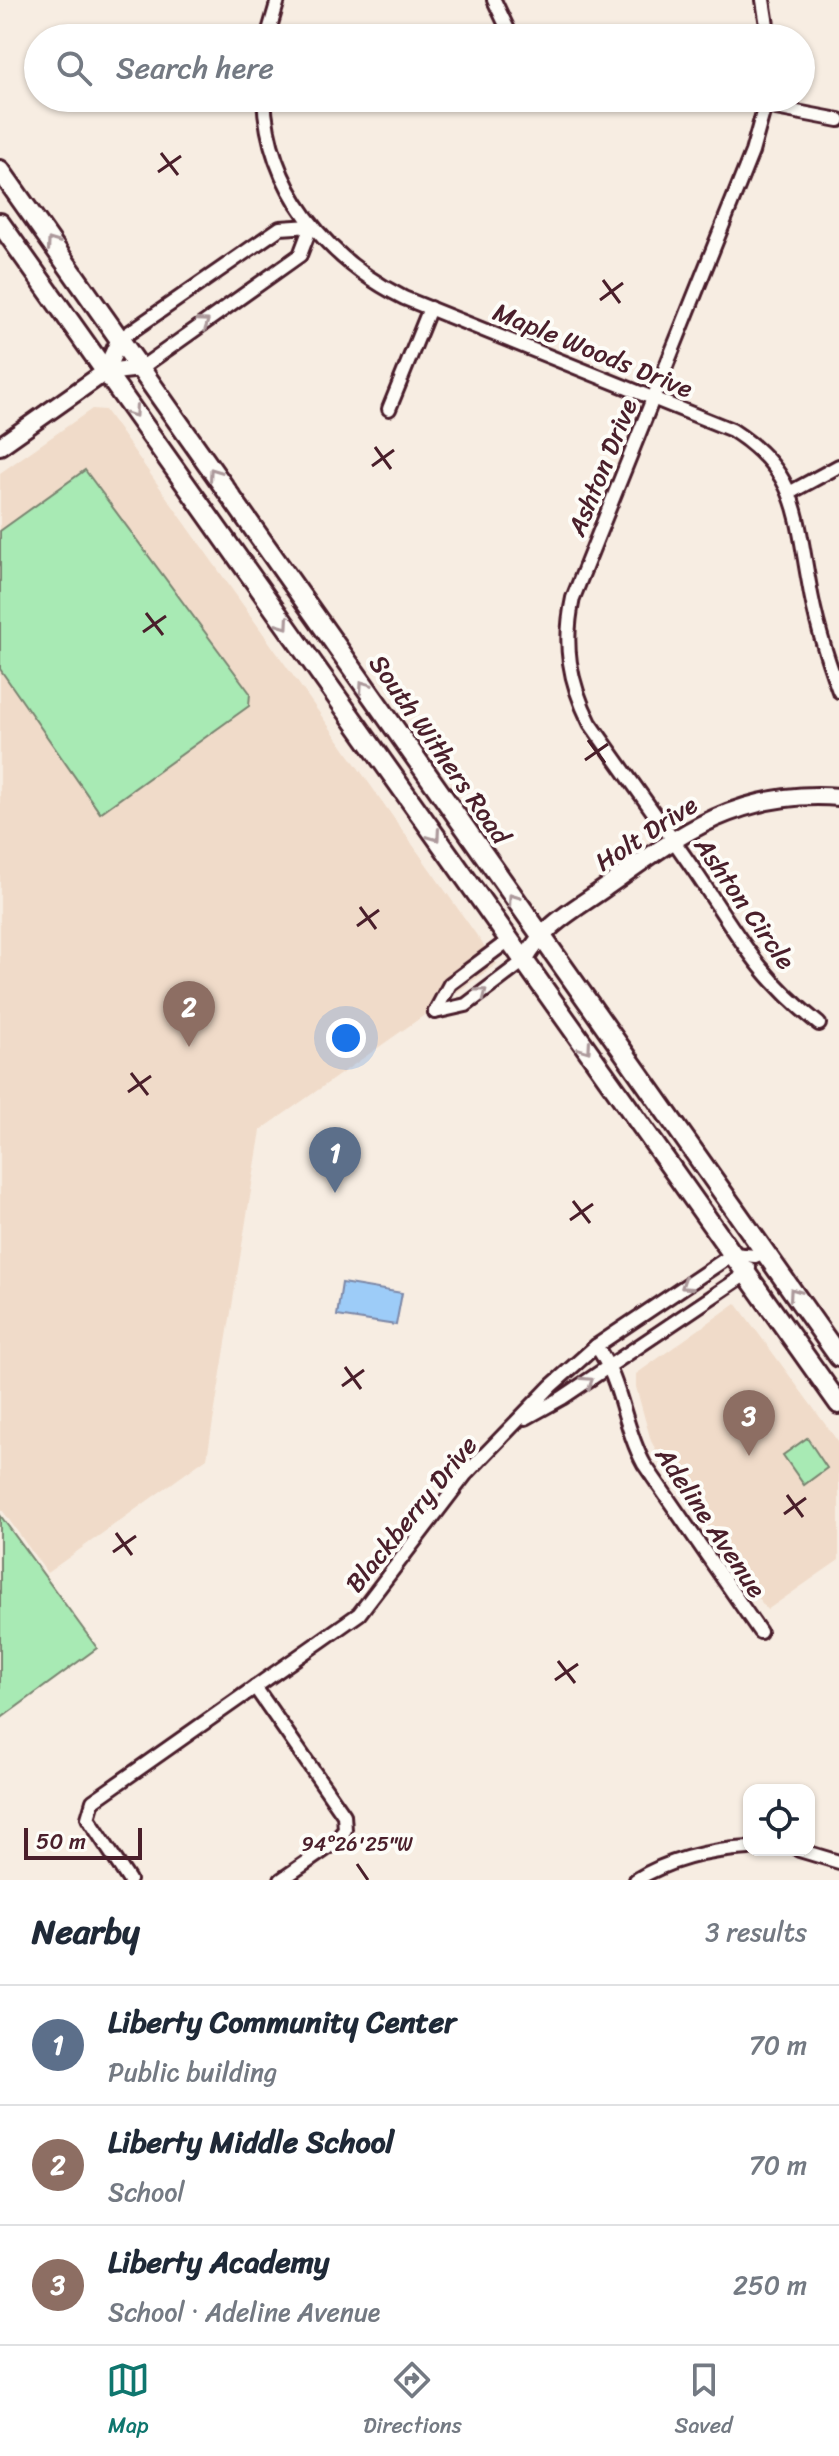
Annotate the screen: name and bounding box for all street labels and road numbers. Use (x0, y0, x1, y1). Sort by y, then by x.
street label: Maple Woods Drive (486, 289, 701, 411)
street label: Ashton Drive (553, 391, 651, 544)
street label: South Withers Road (357, 644, 524, 856)
street label: Holt Drive (585, 782, 707, 884)
street label: Ashton Circle (681, 826, 808, 980)
street label: Blackberry Drive (333, 1425, 489, 1603)
street label: Adeline Avenue (642, 1436, 779, 1608)

